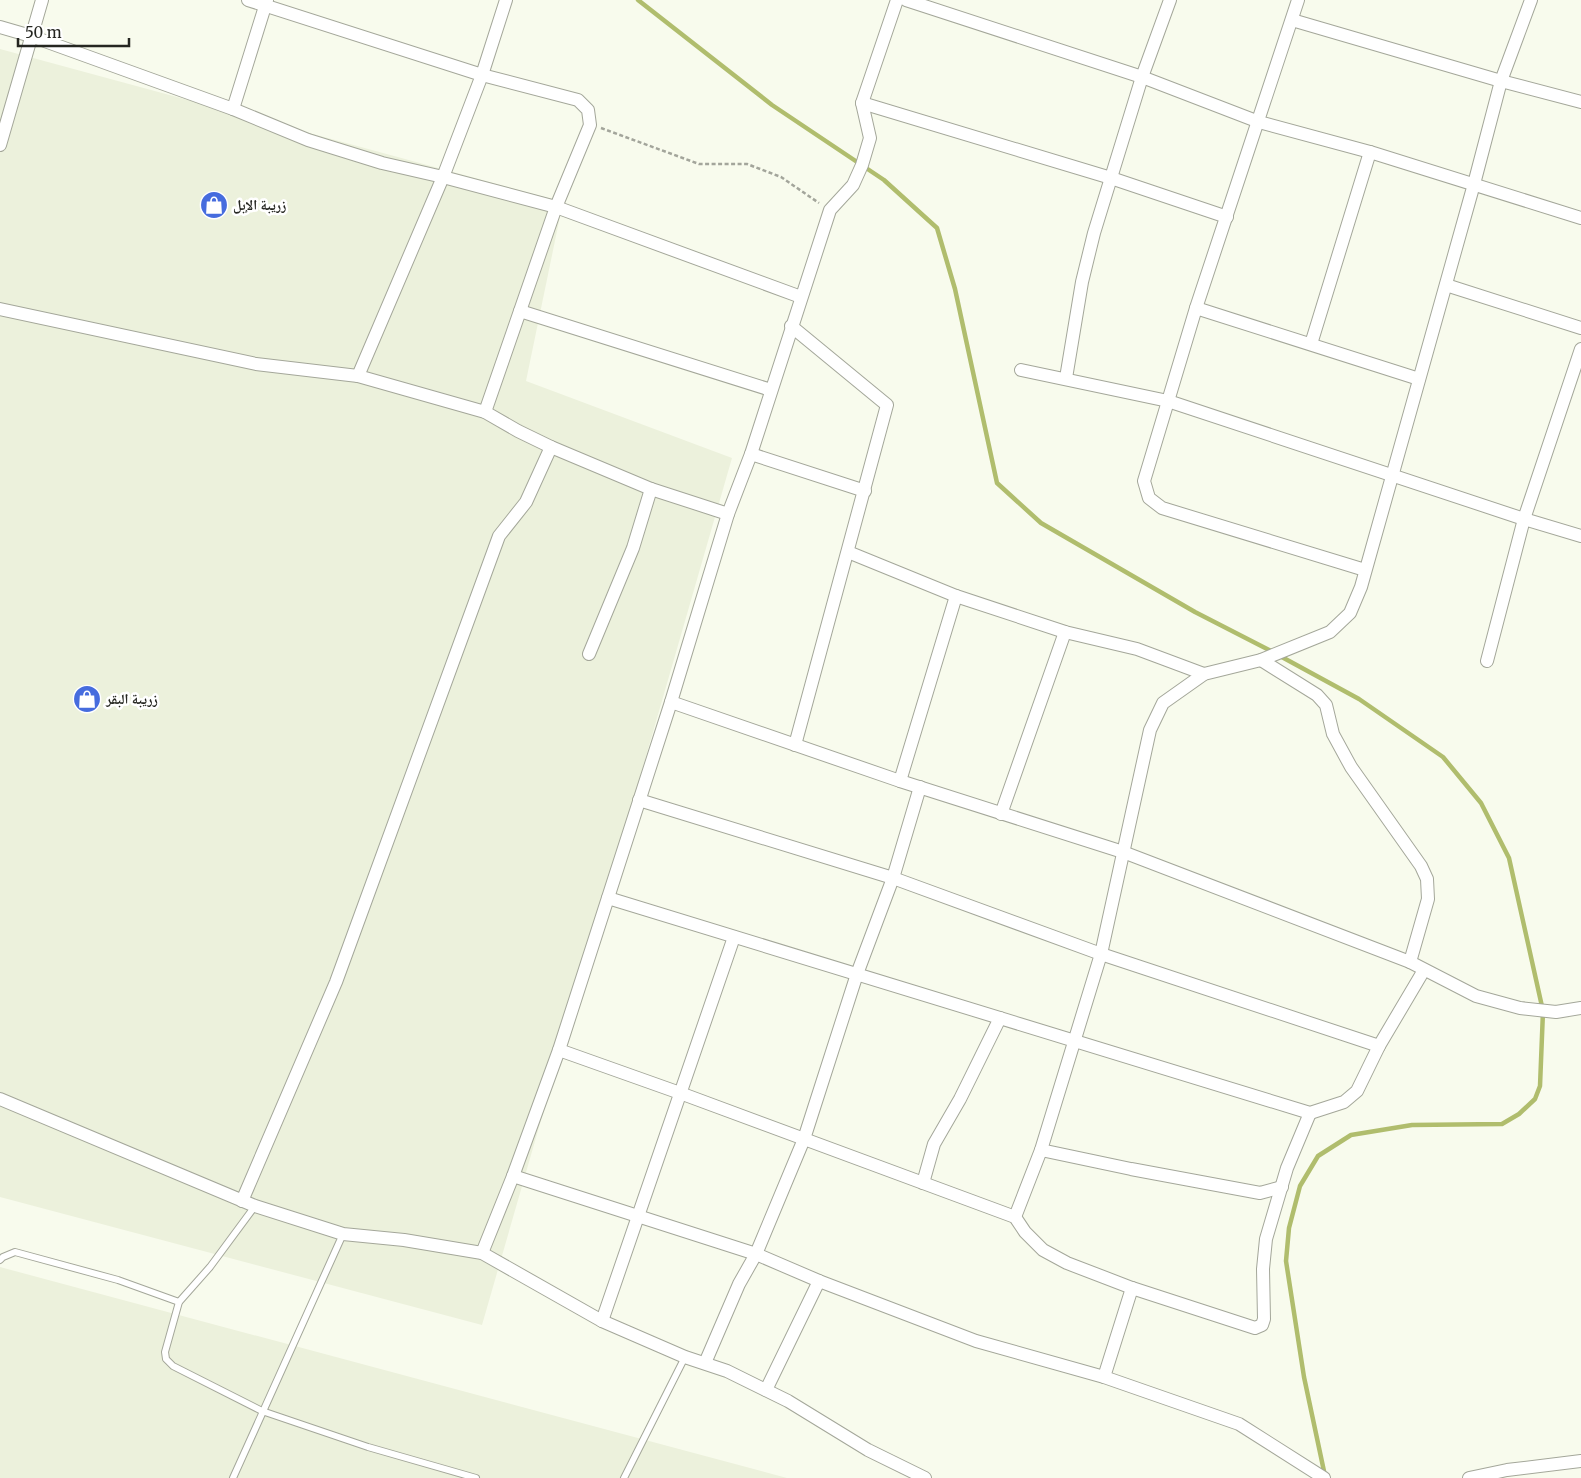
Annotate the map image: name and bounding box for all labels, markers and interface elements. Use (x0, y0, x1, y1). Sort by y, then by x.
scale bar (18, 15, 129, 47)
text: 50 m (25, 23, 62, 42)
shop icon: زريبة الإبل (199, 190, 229, 220)
place label: زريبة الإبل (233, 196, 286, 214)
shop icon: زريبة البقر (72, 684, 102, 714)
place label: زريبة البقر (105, 690, 158, 708)

